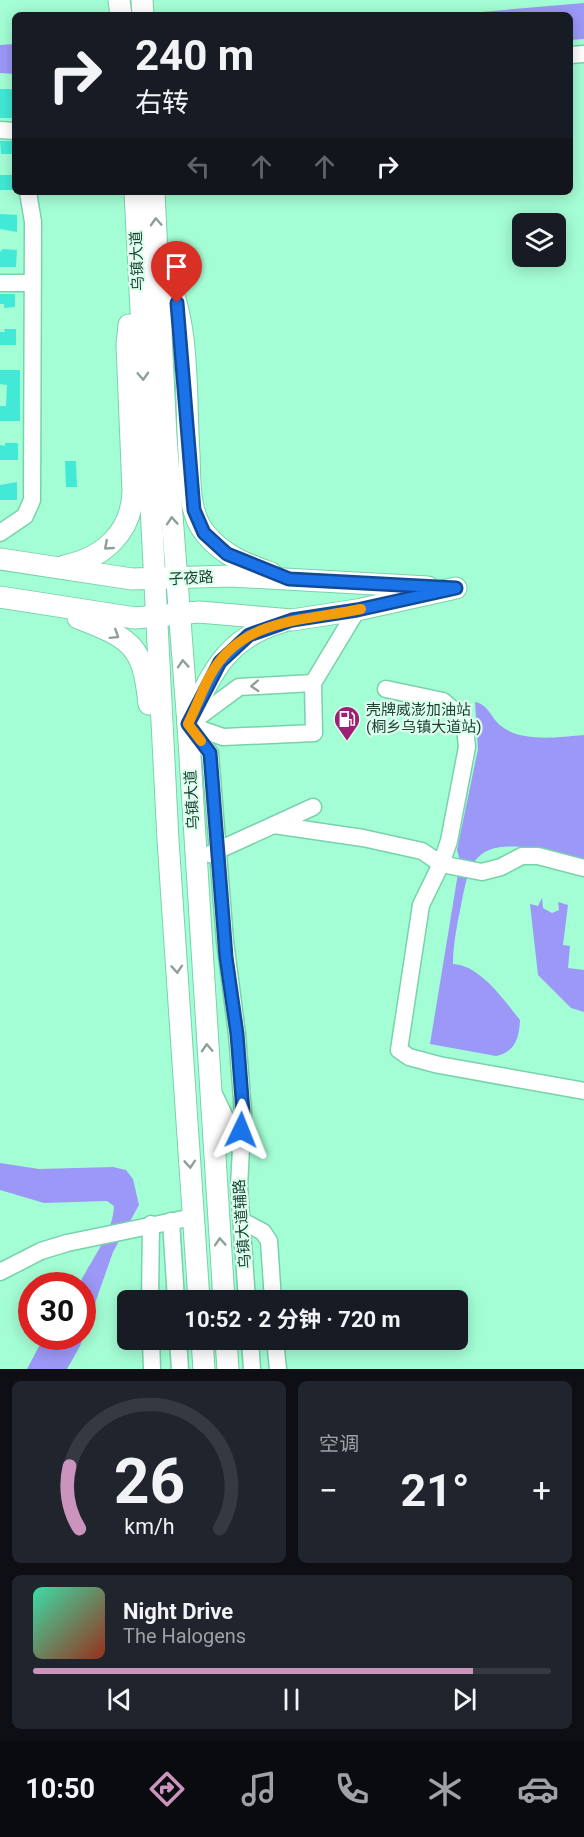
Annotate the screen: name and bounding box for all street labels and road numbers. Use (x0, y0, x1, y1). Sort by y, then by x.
street label: 乌镇大道 (127, 231, 147, 291)
street label: 子夜路 (168, 568, 214, 588)
street label: 乌镇大道 (181, 770, 203, 830)
street label: 乌镇大道辅路 (230, 1178, 254, 1270)

